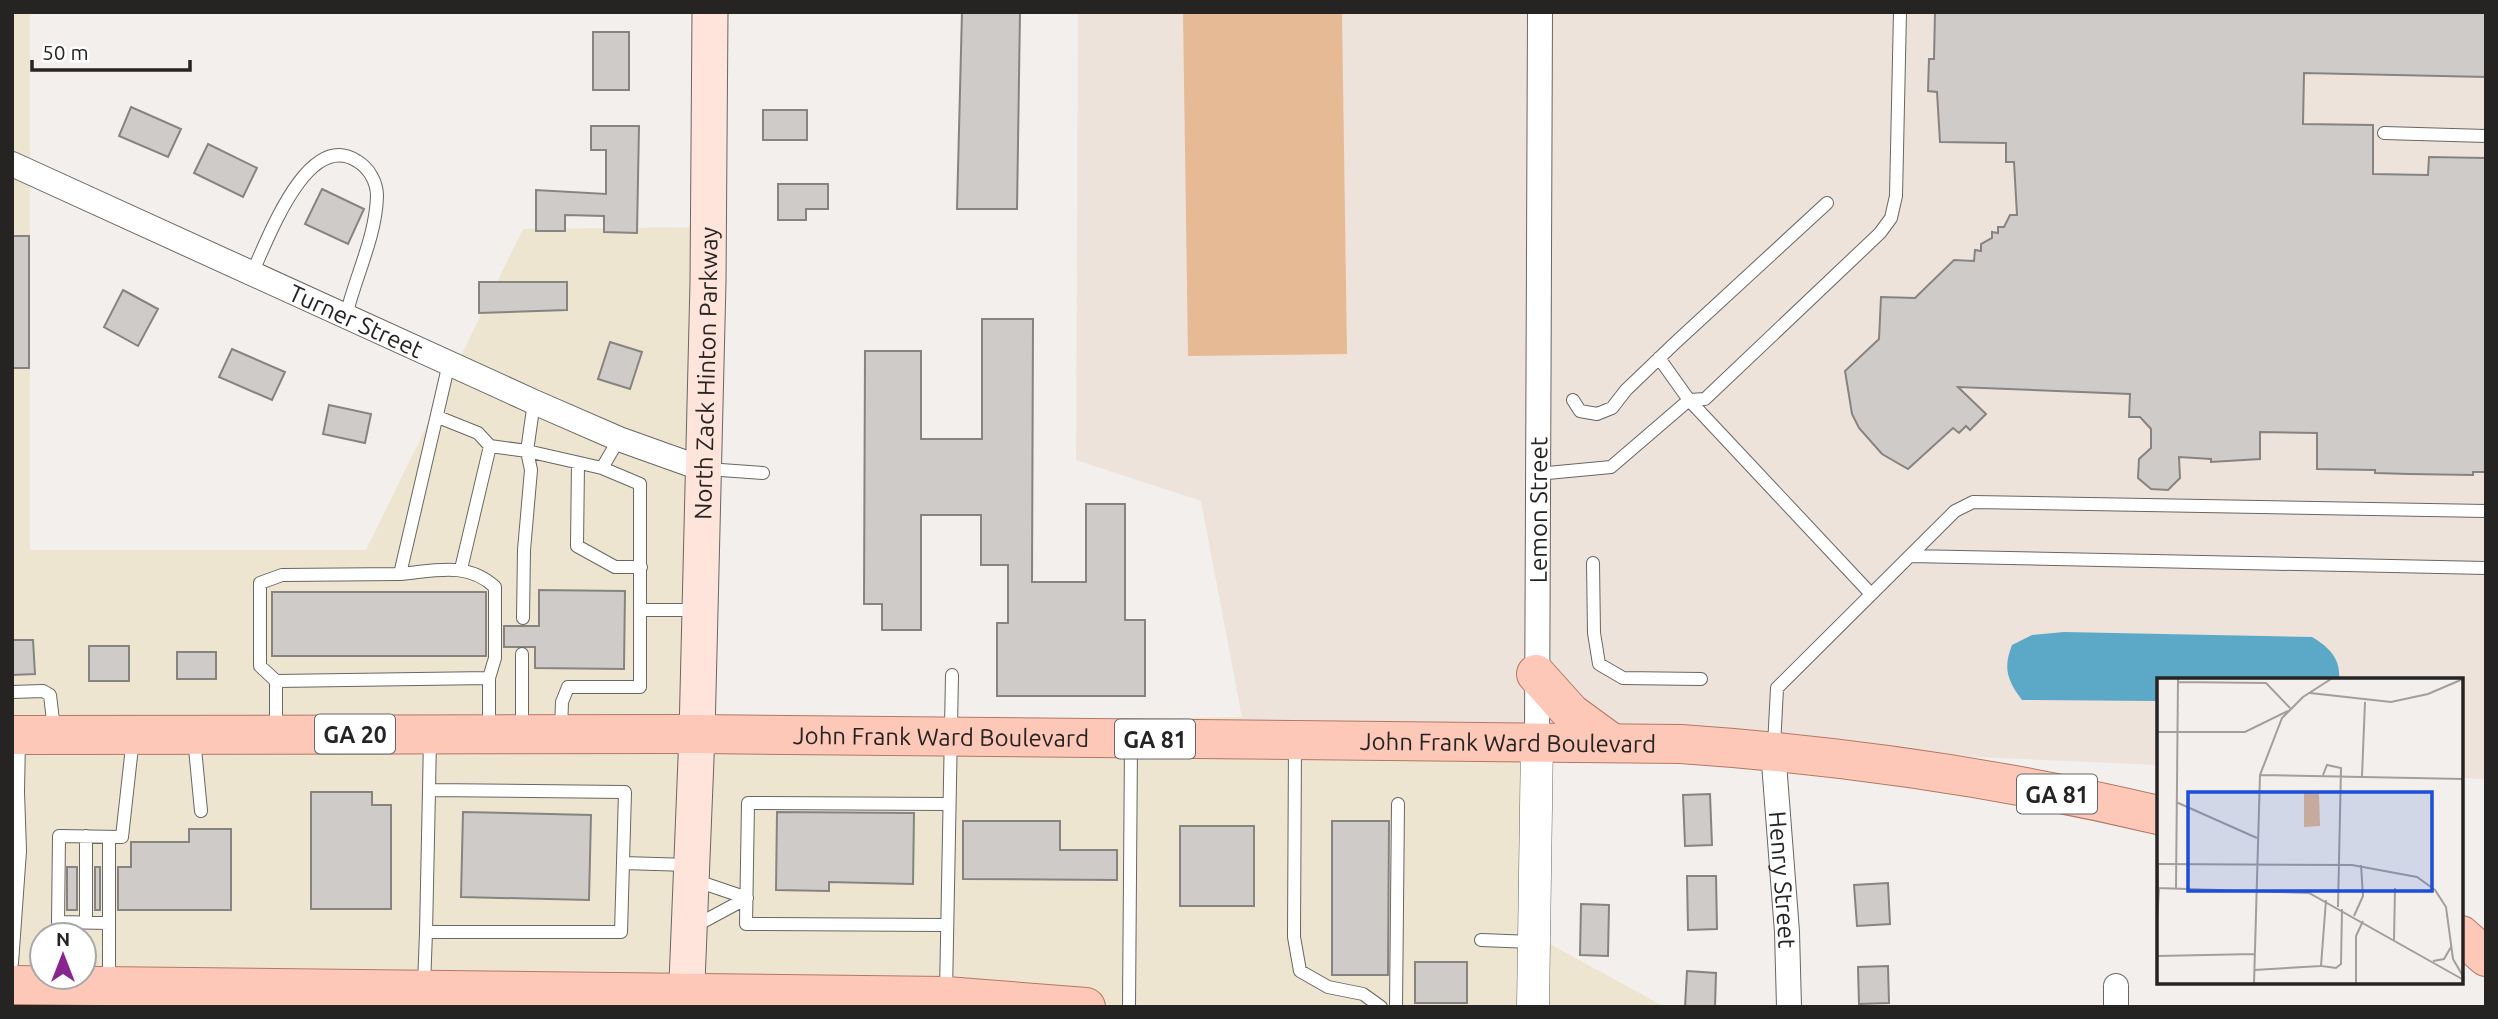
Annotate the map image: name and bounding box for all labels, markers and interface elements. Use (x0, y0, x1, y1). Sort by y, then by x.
scale bar (32, 28, 189, 72)
text: 50 m (42, 40, 89, 64)
street label: North Zack Hinton Parkway (689, 226, 722, 520)
street label: Turner Street (285, 279, 428, 363)
street label: Lemon Street (1524, 436, 1552, 583)
inset map (2157, 678, 2463, 984)
road number: GA 20 (315, 714, 395, 754)
road number: GA 81 (1115, 720, 1195, 758)
street label: John Frank Ward Boulevard (793, 721, 1089, 751)
street label: John Frank Ward Boulevard (1360, 727, 1656, 757)
road number: GA 81 (2017, 774, 2097, 814)
street label: Henry Street (1764, 810, 1801, 949)
north arrow (28, 921, 98, 991)
text: N (56, 928, 70, 950)

